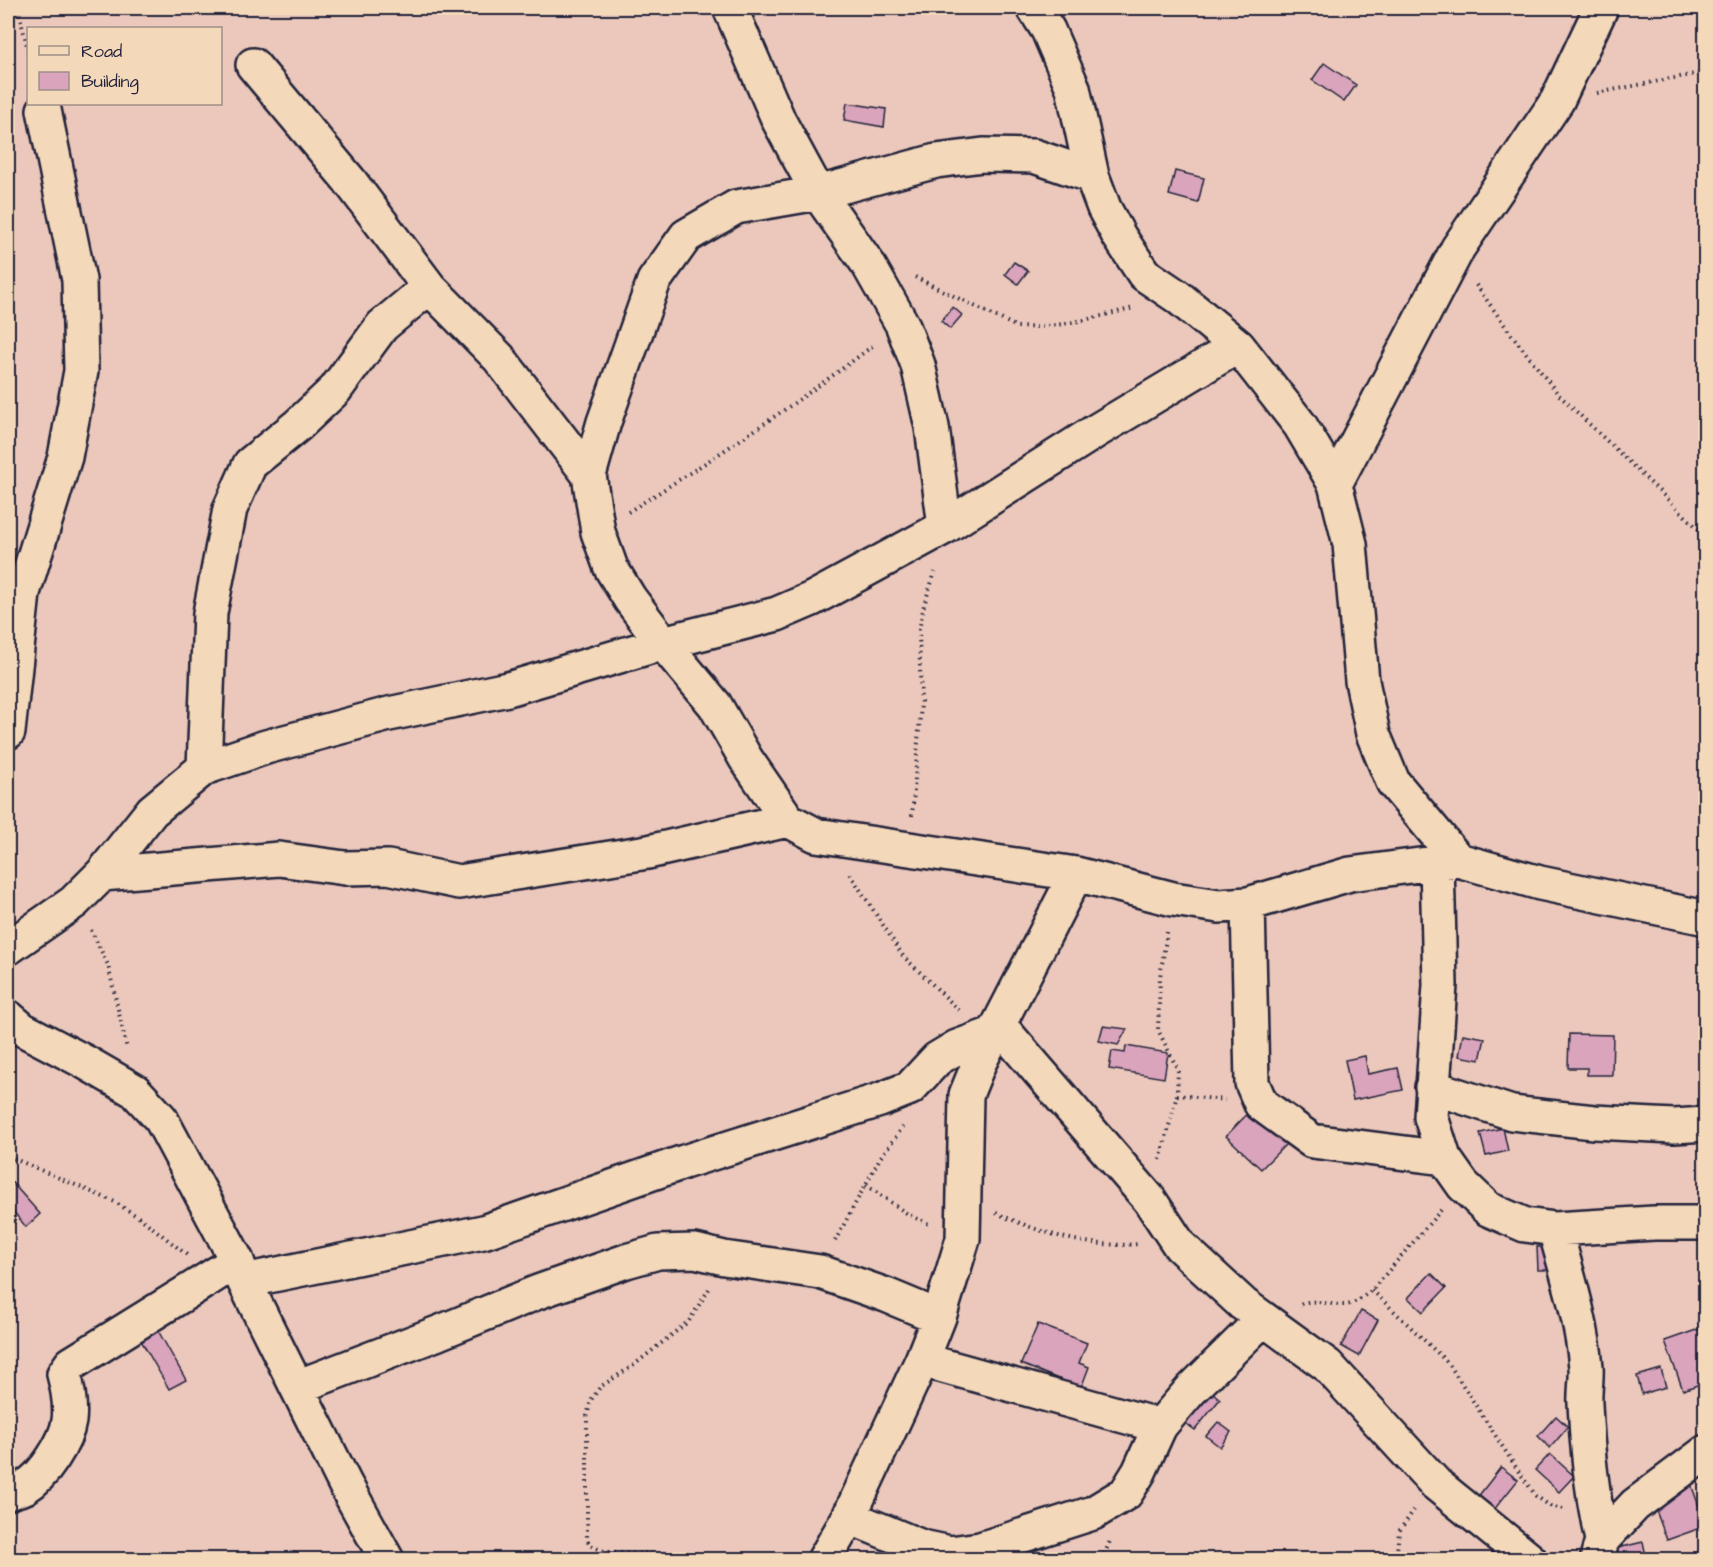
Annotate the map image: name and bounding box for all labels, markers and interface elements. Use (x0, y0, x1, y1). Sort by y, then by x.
legend (27, 27, 222, 105)
text: Road (81, 39, 122, 64)
text: Building (81, 69, 139, 95)

